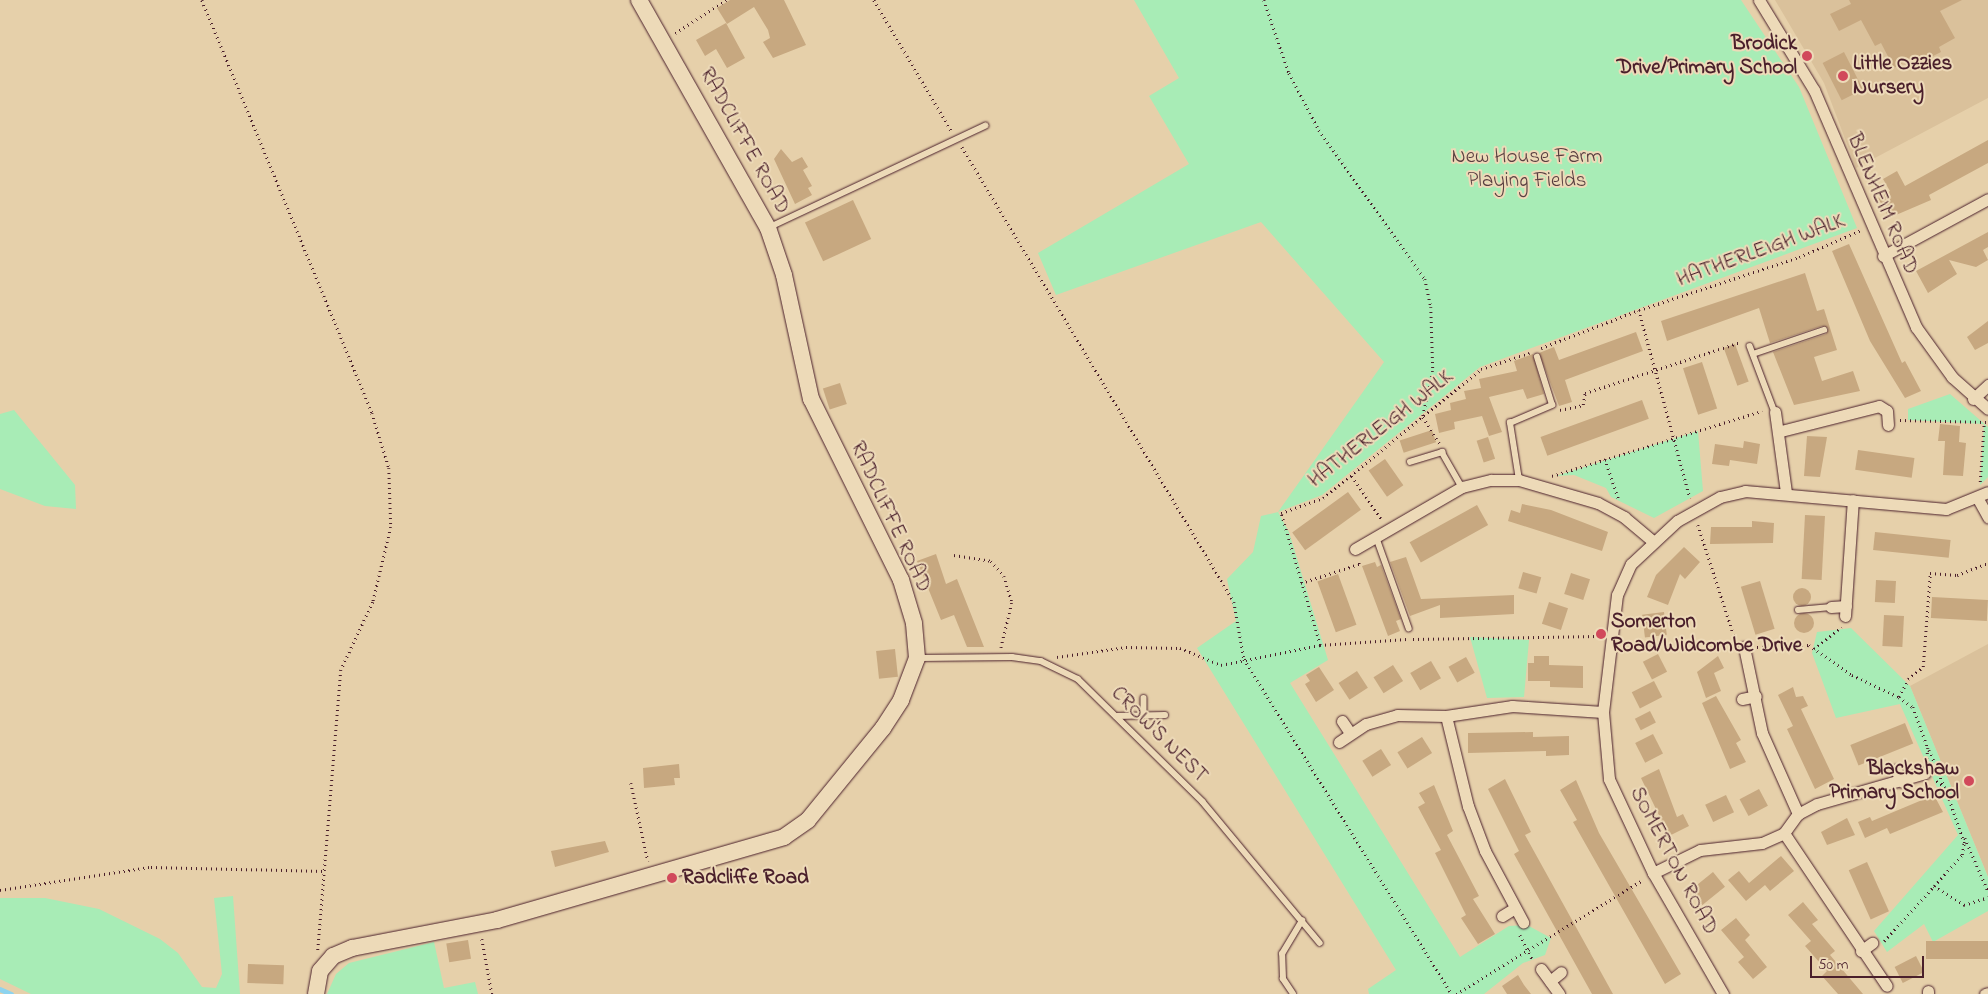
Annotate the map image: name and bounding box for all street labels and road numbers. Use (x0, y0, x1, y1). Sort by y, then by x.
street label: RADCLIFFE ROAD (693, 63, 795, 219)
street label: BLENHEIM ROAD (1841, 130, 1923, 278)
street label: HATHERLEIGH WALK (1674, 209, 1848, 293)
street label: HATHERLEIGH WALK (1304, 365, 1458, 493)
street label: RADCLIFFE ROAD (844, 438, 936, 596)
street label: CROW'S NEST (1105, 681, 1213, 789)
street label: SOMERTON ROAD (1623, 783, 1723, 939)

